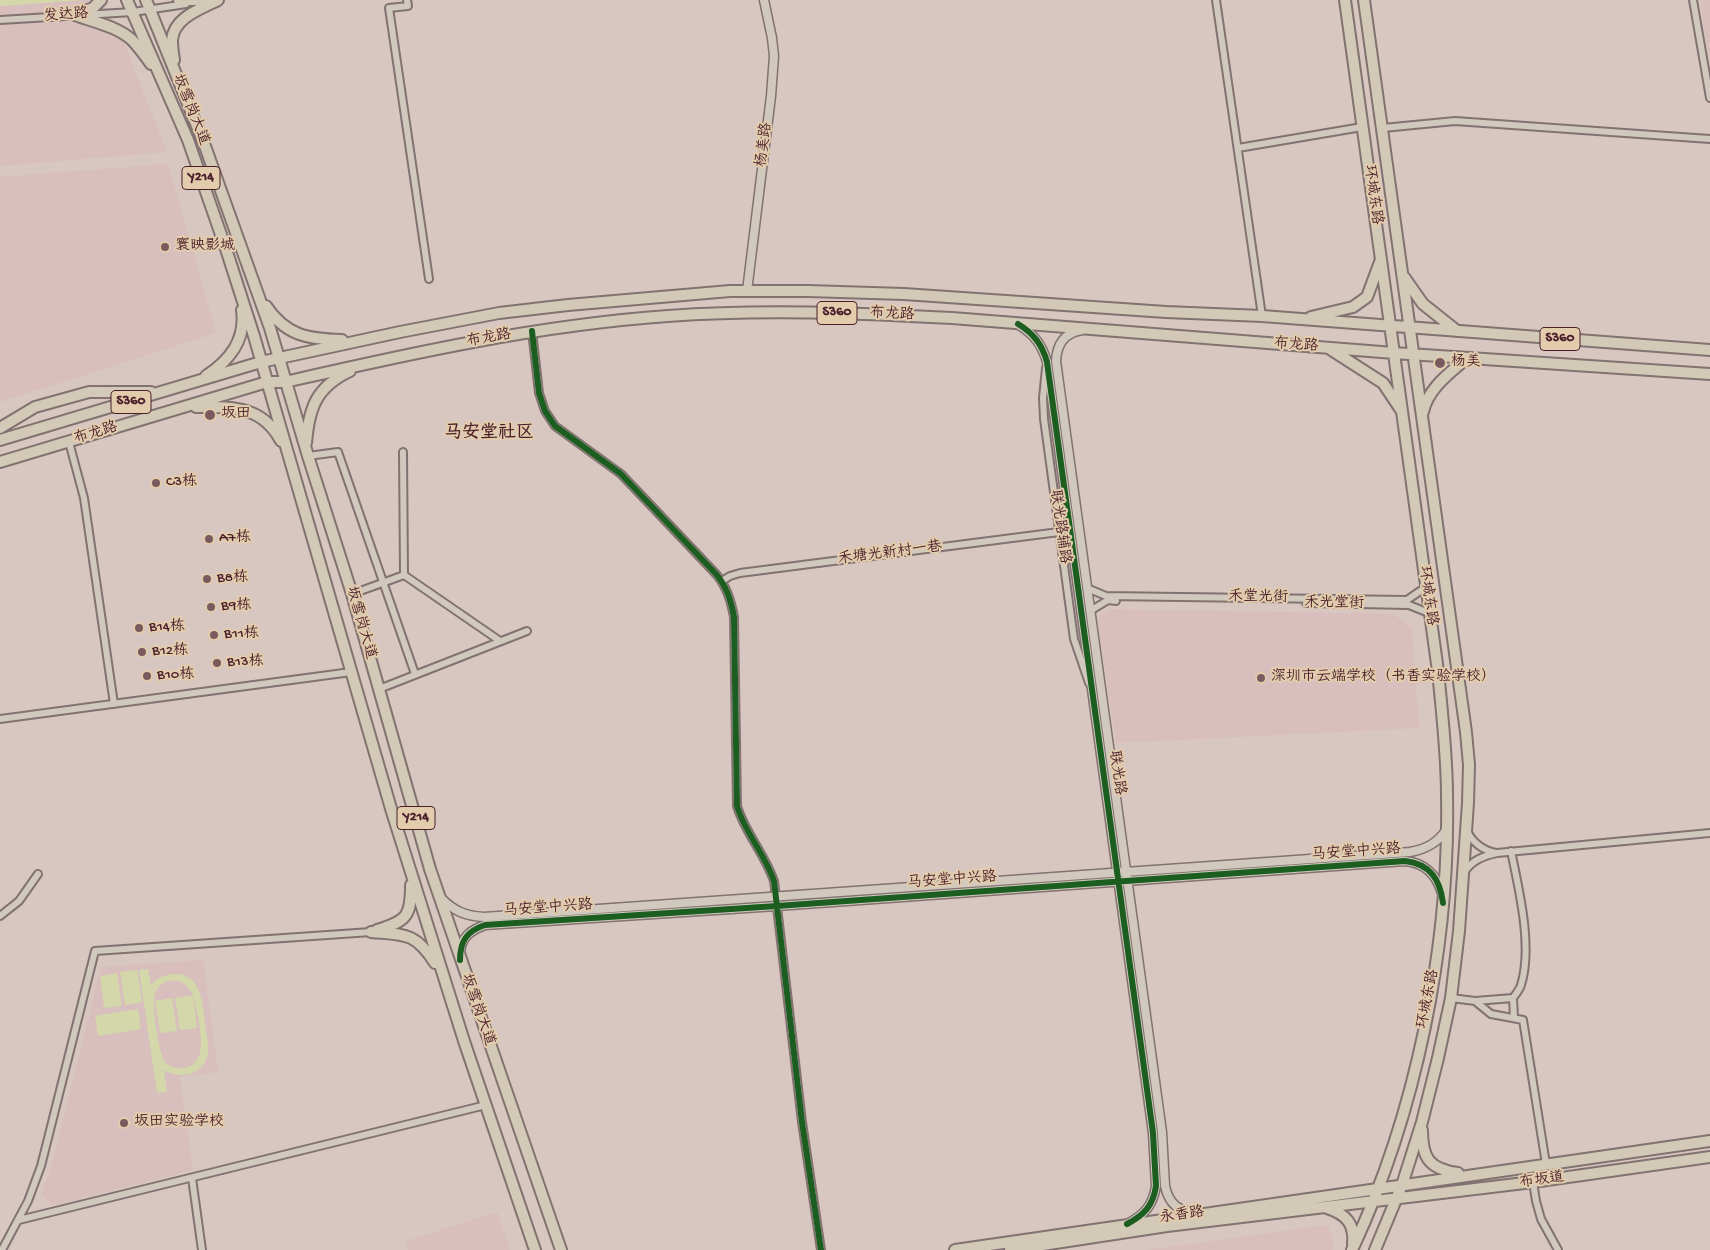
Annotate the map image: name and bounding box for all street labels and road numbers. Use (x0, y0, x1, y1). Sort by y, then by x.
street label: 发达路 (43, 5, 89, 27)
street label: 坂雪岗大道 (168, 72, 212, 148)
street label: 杨美路 (753, 122, 777, 168)
street label: 环城东路 (1359, 164, 1385, 226)
road number: Y214 (182, 167, 220, 190)
road number: S360 (817, 302, 857, 324)
street label: 布龙路 (869, 305, 915, 325)
street label: 布龙路 (465, 326, 513, 352)
road number: S360 (1540, 328, 1580, 350)
street label: 布龙路 (1273, 335, 1319, 357)
road number: S360 (111, 391, 151, 414)
street label: 布龙路 (72, 419, 120, 449)
street label: 联光路辅路 (1045, 489, 1073, 565)
street label: 禾塘光新村一巷 (837, 539, 943, 569)
street label: 环城东路 (1414, 565, 1440, 627)
street label: 坂雪岗大道 (341, 584, 379, 662)
street label: 禾堂光街 (1228, 588, 1288, 608)
street label: 禾光堂街 (1304, 594, 1364, 614)
street label: 联光路 (1104, 749, 1128, 797)
road number: Y214 (397, 806, 435, 830)
street label: 马安堂中兴路 (1310, 841, 1402, 865)
street label: 马安堂中兴路 (906, 869, 998, 893)
street label: 马安堂中兴路 (502, 897, 594, 921)
street label: 环城东路 (1414, 968, 1444, 1030)
street label: 坂雪岗大道 (456, 972, 498, 1048)
street label: 布坂道 (1518, 1169, 1566, 1193)
street label: 永香路 (1158, 1204, 1206, 1228)

